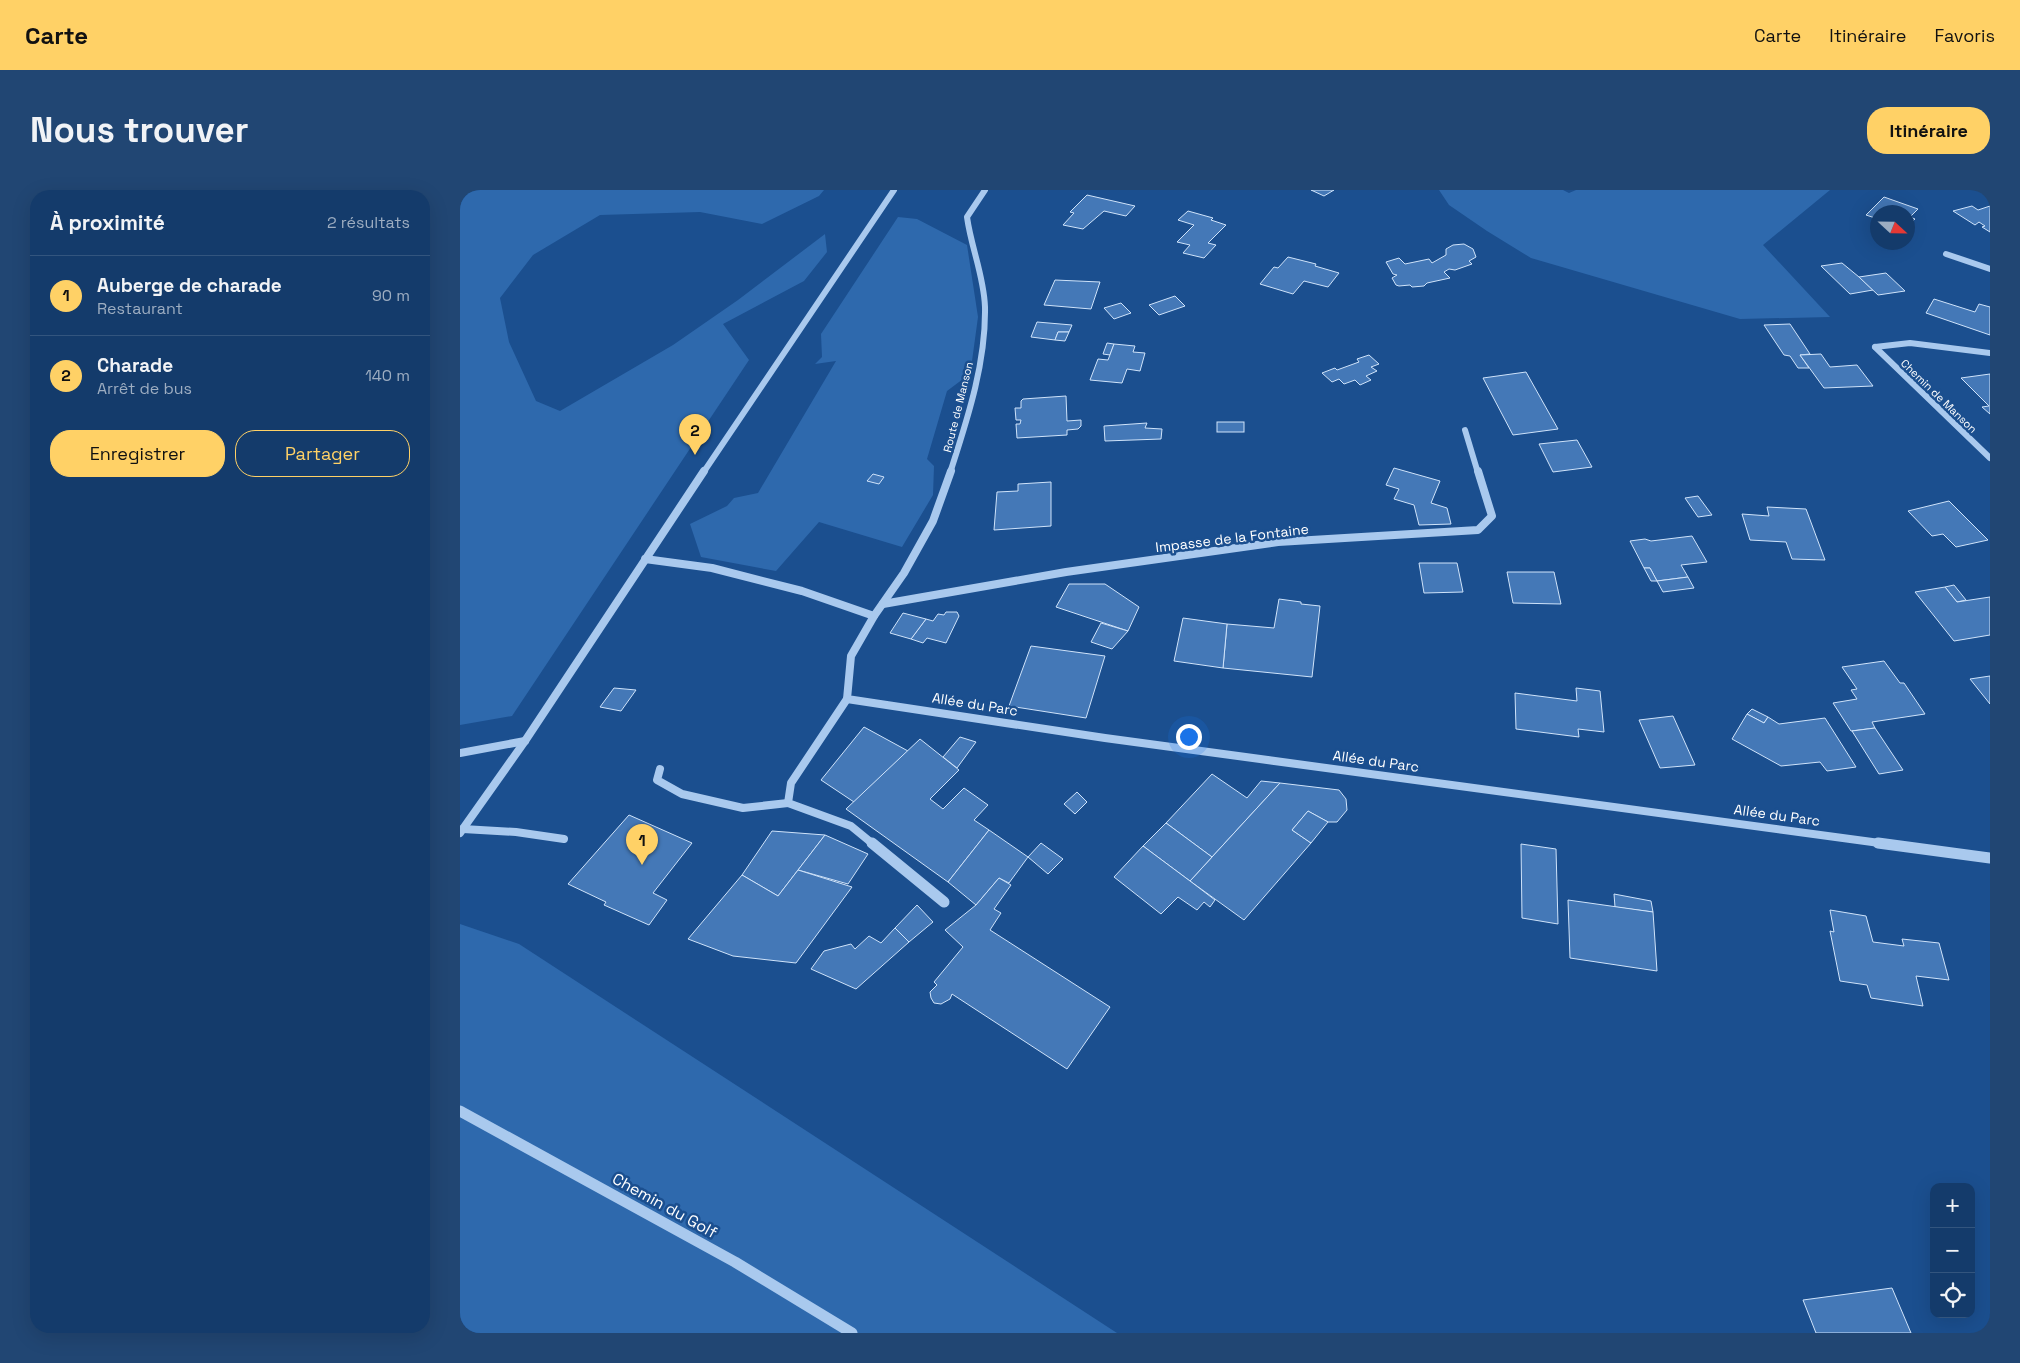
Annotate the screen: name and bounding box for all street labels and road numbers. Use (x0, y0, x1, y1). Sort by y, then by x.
street label: Chemin de Manson (1898, 356, 1980, 436)
street label: Route de Manson (940, 360, 976, 454)
street label: Impasse de la Fontaine (1154, 520, 1310, 556)
street label: Allée du Parc (931, 688, 1019, 720)
street label: Allée du Parc (1332, 746, 1420, 776)
street label: Allée du Parc (1733, 800, 1821, 830)
street label: Chemin du Golf (609, 1168, 721, 1243)

